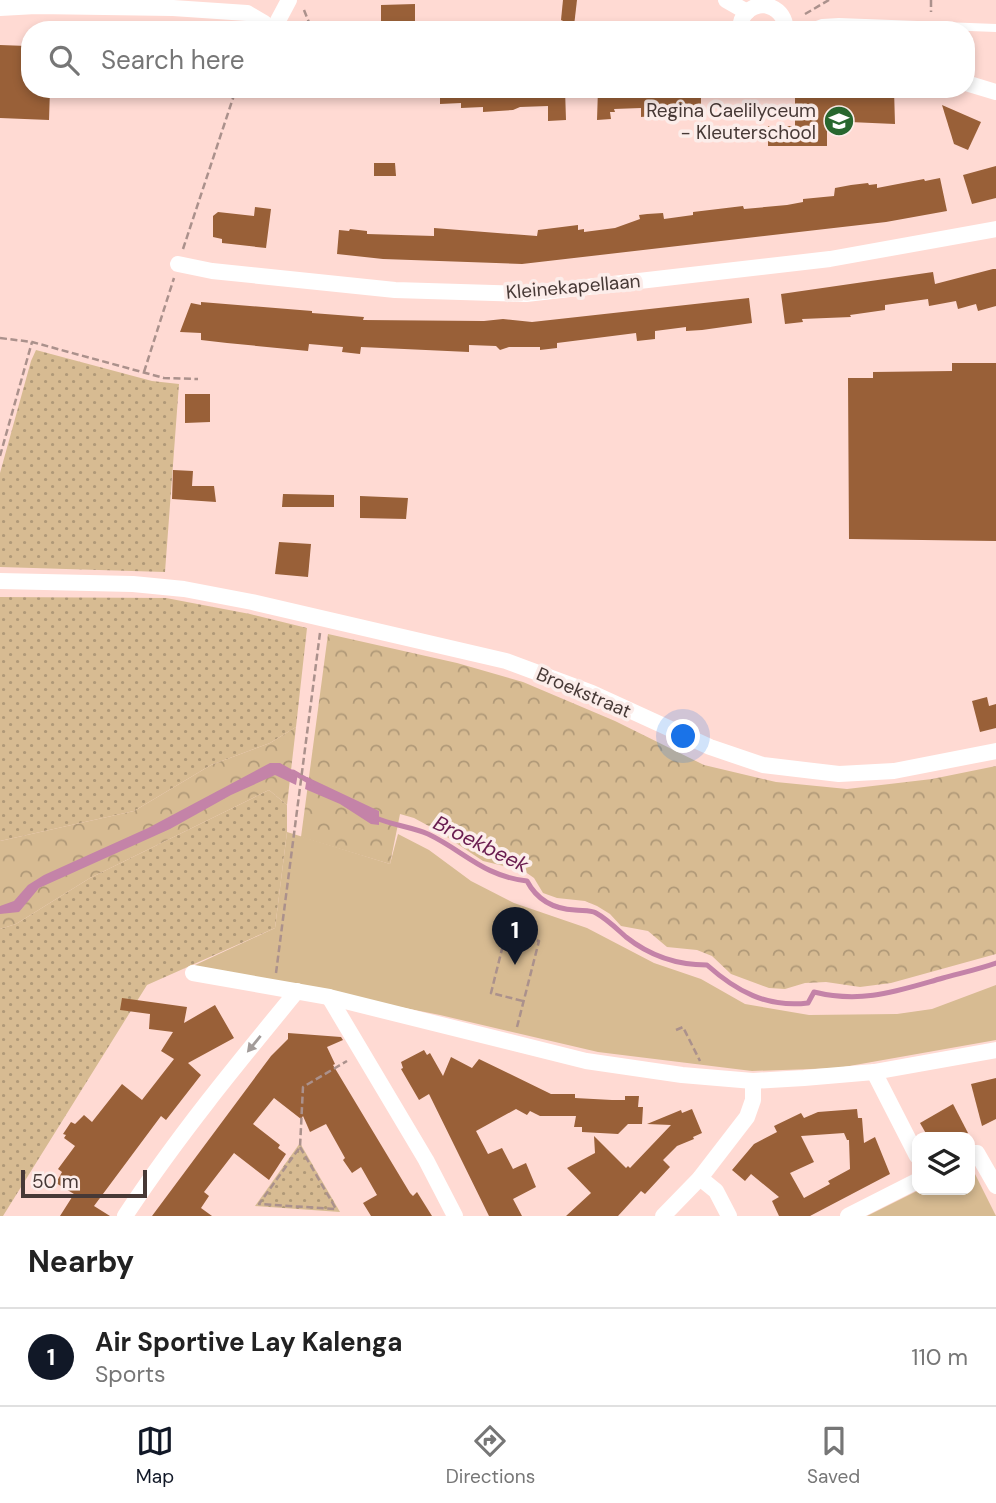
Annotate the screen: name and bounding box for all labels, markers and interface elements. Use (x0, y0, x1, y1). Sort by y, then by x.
search box (21, 21, 975, 98)
icon: search (45, 41, 83, 79)
text: Search here (101, 43, 244, 77)
place label: Regina Caelilyceum - Kleuterschool (646, 98, 816, 145)
school or university icon: Regina Caelilyceum - Kleuterschool (822, 104, 856, 138)
street label: Kleinekapellaan (505, 268, 641, 305)
street label: Broekstraat (533, 661, 635, 724)
your location (666, 719, 700, 753)
water label: Broekbeek (429, 809, 534, 879)
pin: 1 (492, 907, 538, 965)
one-way arrow (247, 1035, 262, 1052)
map controls (912, 1132, 975, 1195)
button: layers (912, 1132, 975, 1195)
scale bar (21, 1167, 147, 1199)
text: 50 m (32, 1169, 79, 1194)
text: Nearby (28, 1242, 134, 1281)
text: Air Sportive Lay Kalenga (95, 1325, 403, 1359)
text: 1 (47, 1342, 55, 1372)
text: 110 m (911, 1342, 968, 1372)
text: Sports (95, 1359, 165, 1389)
tab: Map (136, 1422, 174, 1489)
tab: Directions (446, 1422, 535, 1489)
tab: Saved (807, 1422, 860, 1489)

